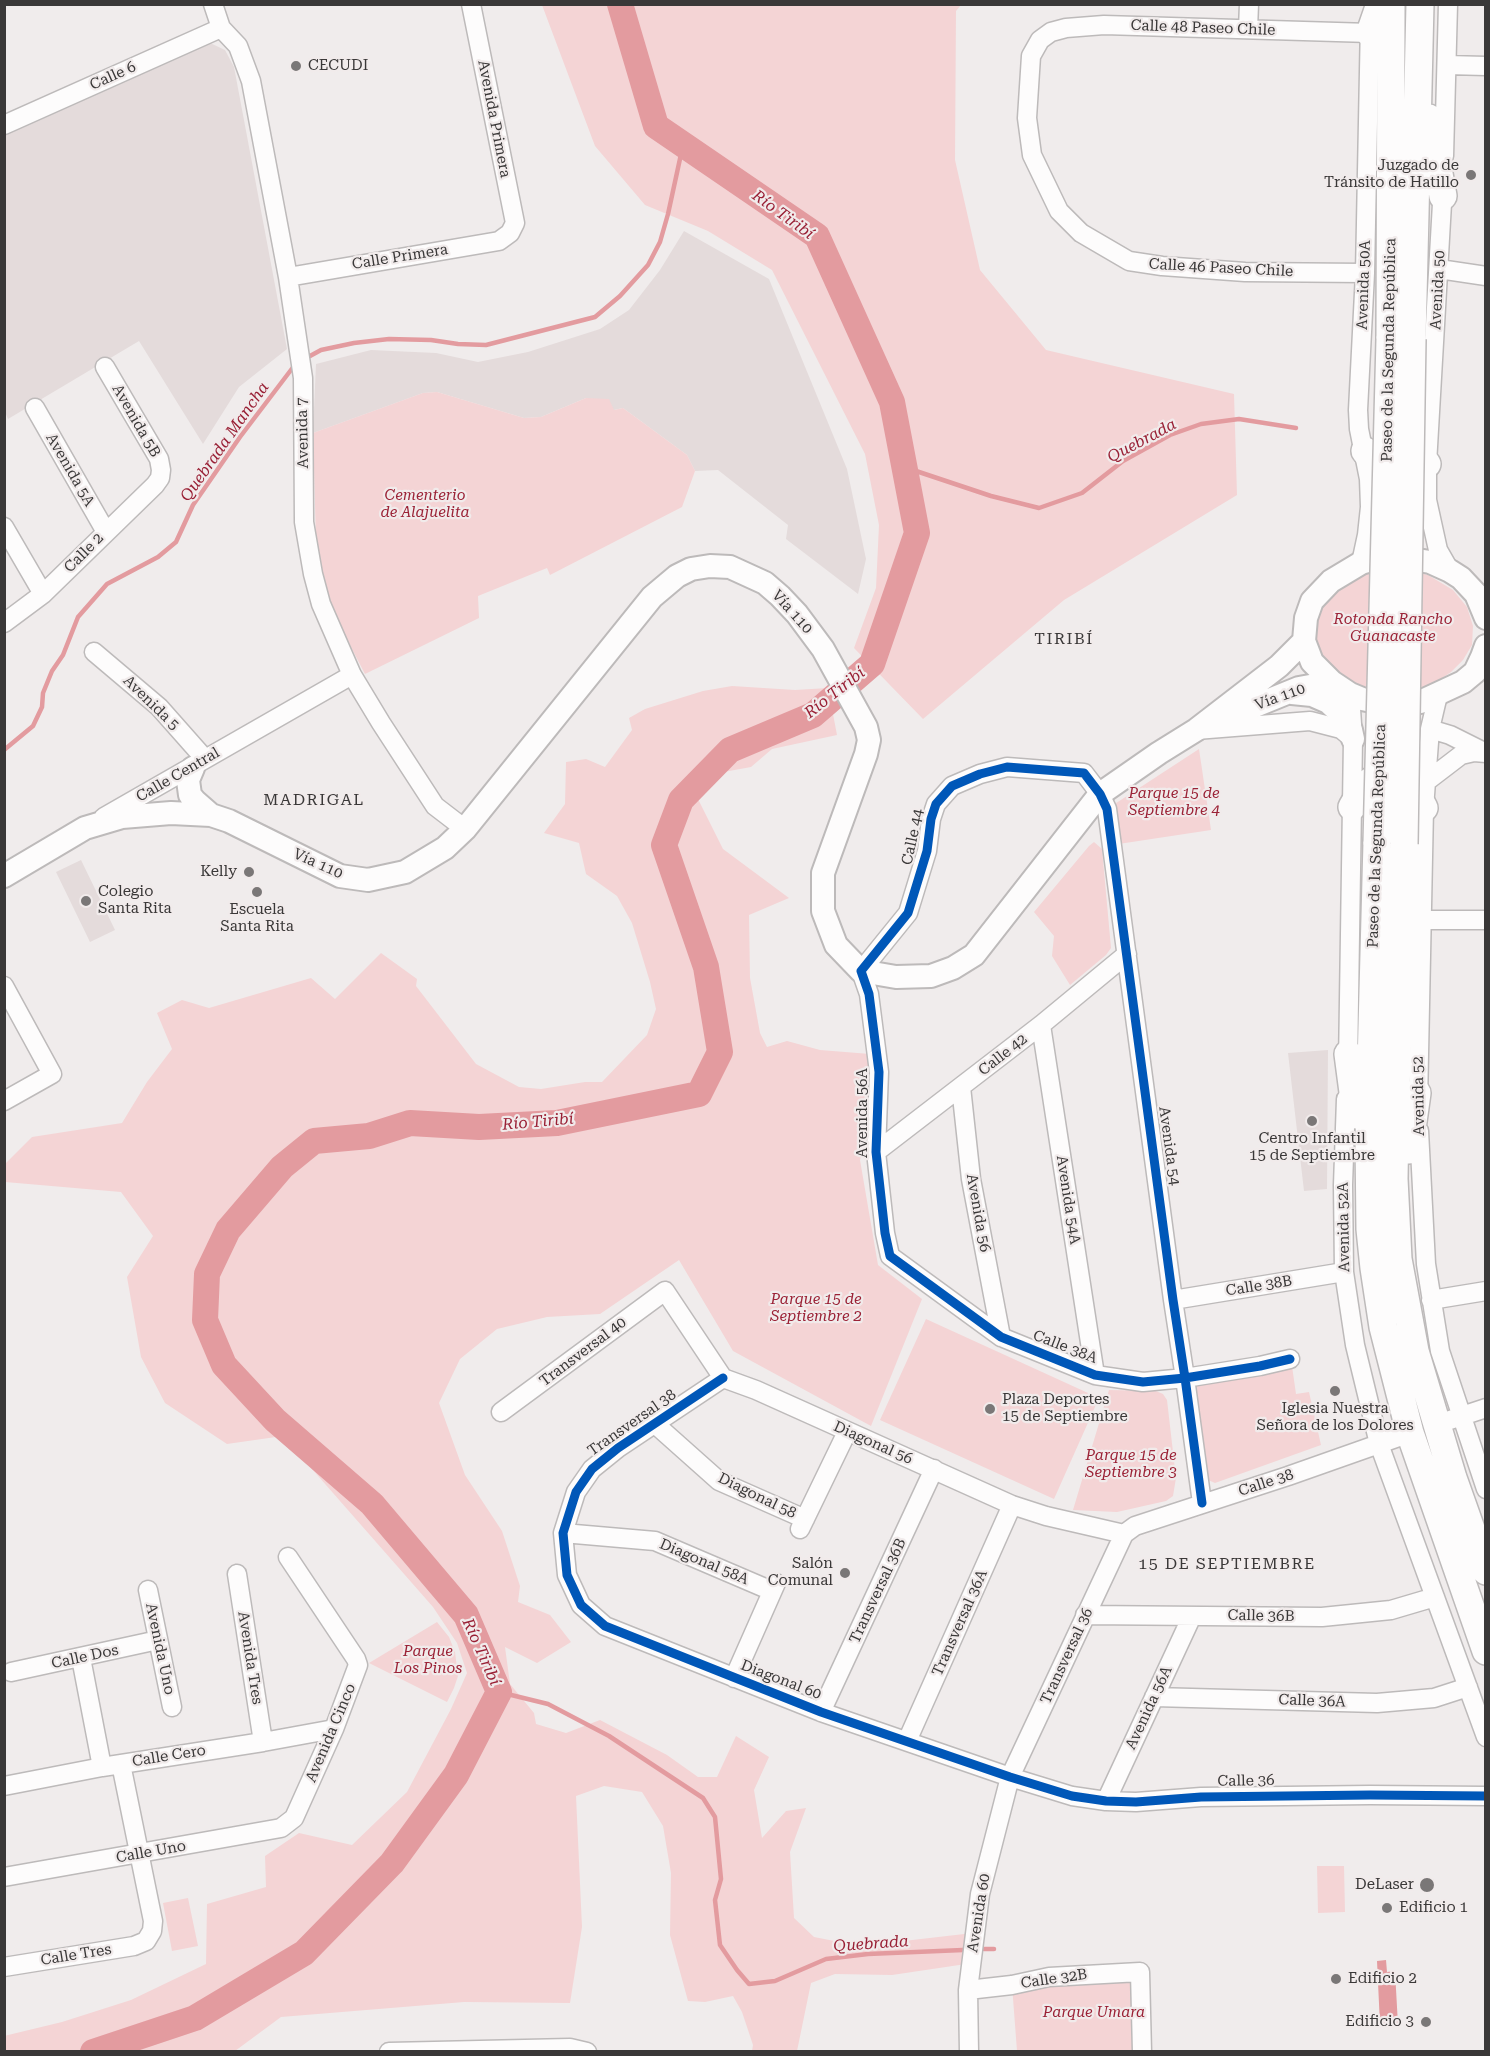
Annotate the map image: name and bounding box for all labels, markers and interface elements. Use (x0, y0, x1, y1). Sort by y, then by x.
street label: Calle 48 Paseo Chile (1130, 16, 1276, 40)
place label: CECUDI (308, 57, 368, 75)
street label: Calle 6 (87, 58, 139, 94)
marker: CECUDI (289, 59, 303, 73)
street label: Avenida Primera (474, 59, 514, 179)
place label: Juzgado de Tránsito de Hatillo (1324, 157, 1459, 192)
marker: Juzgado de Tránsito de Hatillo (1464, 168, 1478, 182)
water label: Río Tiribí (748, 186, 818, 244)
street label: Paseo de la Segunda República (1378, 238, 1400, 462)
street label: Avenida 50A (1353, 240, 1375, 330)
street label: Calle Primera (351, 241, 449, 273)
street label: Avenida 50 (1427, 250, 1449, 330)
street label: Calle 46 Paseo Chile (1148, 255, 1294, 281)
water label: Quebrada Mancha (177, 379, 273, 505)
street label: Avenida 5B (108, 381, 164, 461)
street label: Avenida 7 (293, 397, 313, 469)
water label: Quebrada (1104, 415, 1180, 467)
street label: Avenida 5A (42, 430, 98, 510)
park label: Cementerio de Alajuelita (380, 487, 470, 522)
street label: Calle 2 (60, 529, 108, 577)
street label: Vía 110 (768, 587, 816, 637)
park label: Rotonda Rancho Guanacaste (1334, 611, 1452, 646)
district label: TIRIBÍ (1034, 629, 1094, 649)
water label: Río Tiribí (801, 663, 869, 723)
street label: Avenida 5 (119, 672, 183, 734)
street label: Vía 110 (1252, 680, 1308, 714)
street label: Paseo de la Segunda República (1364, 724, 1390, 948)
street label: Calle Central (133, 744, 223, 806)
park label: Parque 15 de Septiembre 4 (1128, 785, 1220, 820)
district label: MADRIGAL (263, 790, 365, 810)
street label: Calle 44 (898, 807, 928, 867)
street label: Vía 110 (290, 845, 346, 883)
place label: Kelly (200, 863, 237, 881)
marker: Kelly (242, 865, 256, 879)
place label: Colegio Santa Rita (98, 883, 172, 918)
marker: Escuela Santa Rita (250, 885, 264, 899)
marker: Colegio Santa Rita (79, 894, 93, 908)
place label: Escuela Santa Rita (220, 901, 294, 936)
street label: Calle 42 (975, 1030, 1031, 1080)
street label: Avenida 52 (1409, 1056, 1429, 1136)
street label: Avenida 56A (854, 1068, 872, 1158)
street label: Avenida 54 (1155, 1105, 1183, 1187)
water label: Río Tiribí (502, 1109, 574, 1135)
marker: Centro Infantil 15 de Septiembre (1305, 1114, 1319, 1128)
place label: Centro Infantil 15 de Septiembre (1249, 1130, 1375, 1165)
street label: Avenida 54A (1052, 1154, 1084, 1246)
street label: Avenida 56 (962, 1172, 994, 1254)
street label: Avenida 52A (1334, 1182, 1354, 1272)
street label: Calle 38B (1224, 1272, 1294, 1300)
park label: Parque 15 de Septiembre 2 (770, 1291, 862, 1326)
street label: Transversal 40 (536, 1314, 630, 1390)
street label: Calle 38A (1030, 1327, 1100, 1367)
marker: Iglesia Nuestra Señora de los Dolores (1328, 1384, 1342, 1398)
street label: Transversal 38 (584, 1386, 680, 1460)
place label: Plaza Deportes 15 de Septiembre (1002, 1391, 1128, 1426)
place label: Iglesia Nuestra Señora de los Dolores (1256, 1400, 1414, 1435)
marker: Plaza Deportes 15 de Septiembre (983, 1402, 997, 1416)
street label: Diagonal 56 (831, 1418, 915, 1468)
park label: Parque 15 de Septiembre 3 (1085, 1447, 1177, 1482)
street label: Calle 38 (1236, 1466, 1296, 1500)
street label: Diagonal 58 (715, 1469, 799, 1523)
street label: Diagonal 58A (657, 1535, 751, 1589)
street label: Transversal 36B (846, 1536, 910, 1646)
district label: 15 DE SEPTIEMBRE (1138, 1554, 1316, 1574)
place label: Salón Comunal (768, 1555, 833, 1590)
marker: Salón Comunal (838, 1566, 852, 1580)
street label: Transversal 36A (929, 1567, 991, 1679)
street label: Avenida Uno (142, 1602, 178, 1696)
street label: Transversal 36 (1037, 1605, 1097, 1707)
street label: Calle 36B (1227, 1606, 1295, 1626)
street label: Avenida Tres (234, 1610, 266, 1706)
water label: Río Tiribí (458, 1615, 504, 1689)
street label: Calle Dos (50, 1641, 120, 1673)
park label: Parque Los Pinos (394, 1643, 462, 1678)
street label: Diagonal 60 (738, 1656, 824, 1704)
street label: Avenida 56A (1122, 1663, 1176, 1753)
street label: Avenida Cinco (302, 1681, 360, 1785)
street label: Calle 36A (1278, 1691, 1346, 1711)
street label: Calle Cero (131, 1741, 207, 1771)
street label: Calle 36 (1217, 1772, 1275, 1790)
street label: Calle Uno (115, 1837, 187, 1867)
street label: Avenida 60 (964, 1872, 994, 1954)
place label: DeLaser (1355, 1876, 1414, 1894)
marker: DeLaser (1418, 1876, 1436, 1894)
place label: Edificio 1 (1399, 1899, 1468, 1917)
marker: Edificio 1 (1380, 1901, 1394, 1915)
water label: Quebrada (833, 1932, 909, 1956)
street label: Calle Tres (39, 1941, 113, 1969)
street label: Calle 32B (1020, 1965, 1088, 1993)
place label: Edificio 2 (1348, 1970, 1417, 1988)
marker: Edificio 2 (1329, 1972, 1343, 1986)
park label: Parque Umara (1043, 2004, 1145, 2022)
place label: Edificio 3 (1345, 2013, 1414, 2031)
marker: Edificio 3 (1419, 2015, 1433, 2029)

